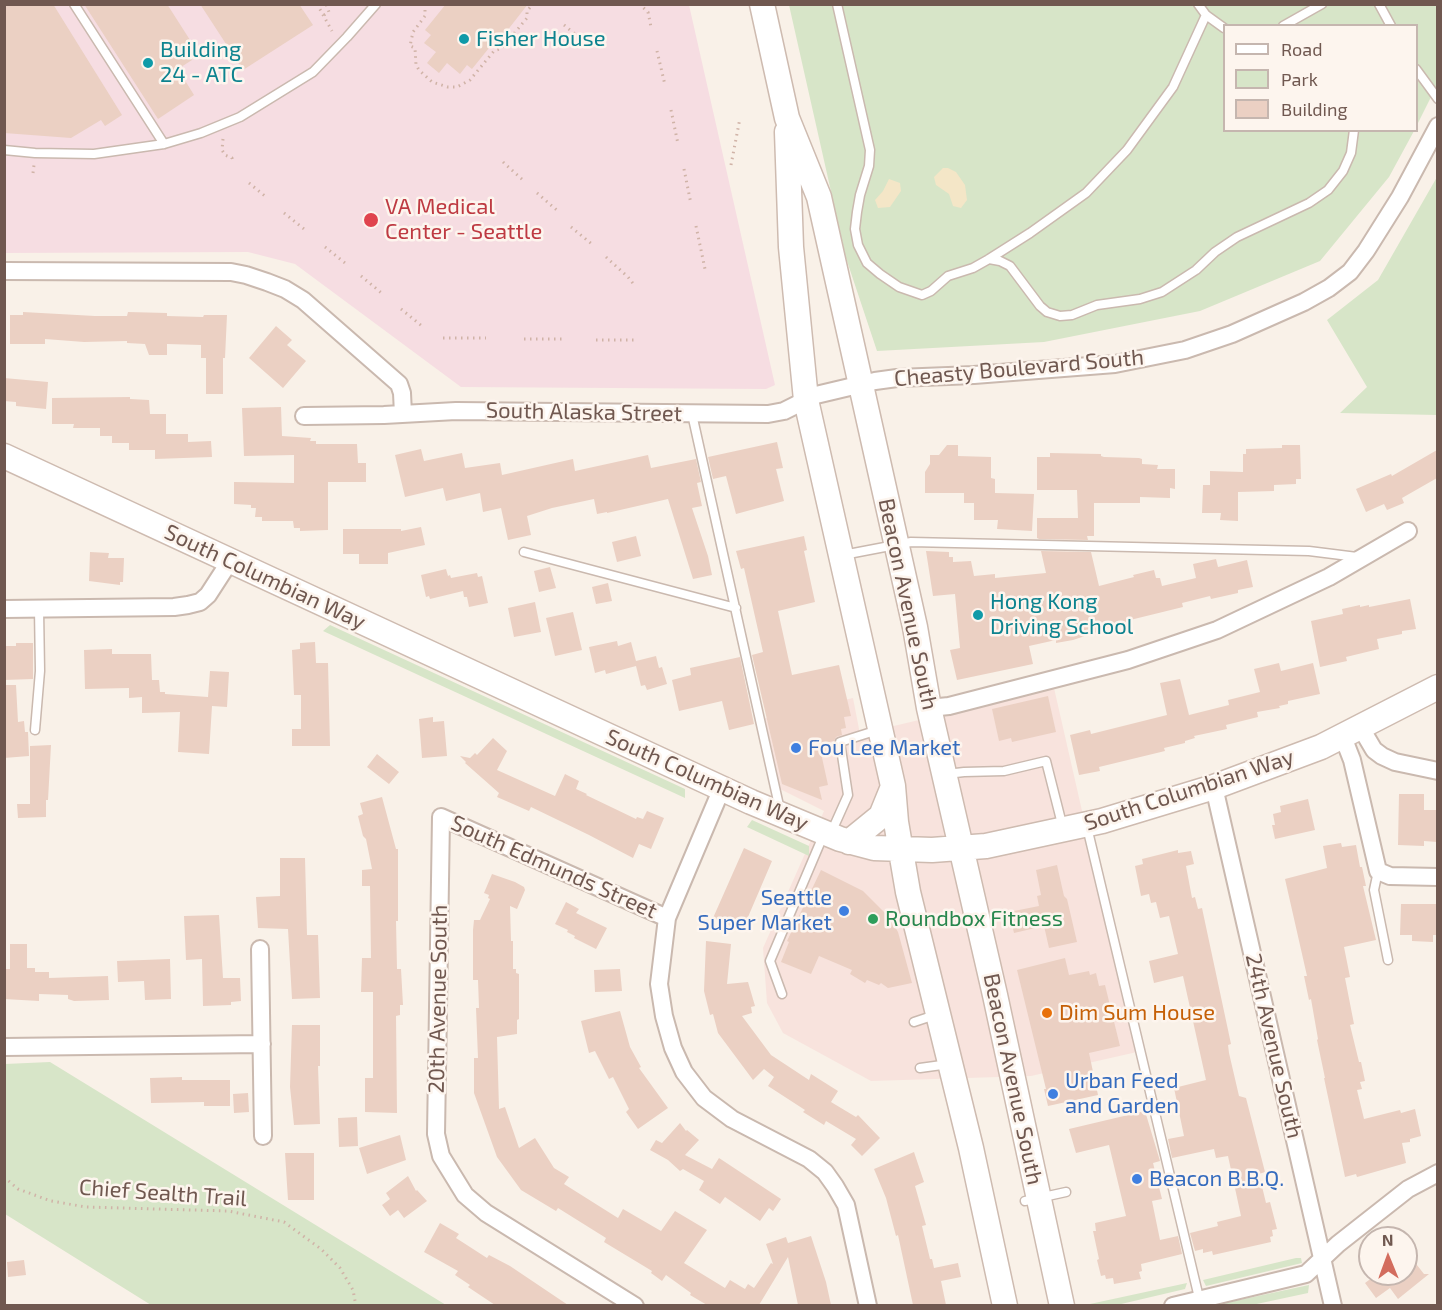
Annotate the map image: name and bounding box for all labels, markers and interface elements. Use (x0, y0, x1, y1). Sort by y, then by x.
legend (1223, 24, 1418, 132)
place label: Fisher House (476, 26, 606, 52)
marker: Fisher House (457, 32, 471, 46)
place label: Building 24 - ATC (160, 37, 243, 88)
text: Road (1281, 38, 1322, 60)
marker: Building 24 - ATC (141, 56, 155, 70)
text: Park (1281, 68, 1318, 90)
text: Building (1281, 98, 1348, 120)
place label: VA Medical Center - Seattle (385, 194, 542, 246)
marker: VA Medical Center - Seattle (362, 211, 380, 229)
street label: Cheasty Boulevard South (893, 344, 1145, 392)
street label: South Alaska Street (486, 397, 682, 427)
street label: Beacon Avenue South (873, 496, 943, 712)
street label: South Columbian Way (160, 519, 370, 635)
place label: Hong Kong Driving School (990, 589, 1133, 640)
marker: Hong Kong Driving School (971, 608, 985, 622)
street label: South Columbian Way (602, 723, 812, 837)
place label: Fou Lee Market (808, 735, 961, 761)
marker: Fou Lee Market (789, 741, 803, 755)
street label: South Columbian Way (1081, 744, 1297, 836)
street label: South Edmunds Street (447, 810, 661, 924)
place label: Seattle Super Market (698, 885, 832, 936)
street label: 20th Avenue South (423, 904, 453, 1094)
marker: Seattle Super Market (837, 904, 851, 918)
place label: Roundbox Fitness (885, 906, 1063, 932)
marker: Roundbox Fitness (866, 912, 880, 926)
street label: 24th Avenue South (1240, 951, 1308, 1141)
street label: Beacon Avenue South (978, 971, 1048, 1187)
place label: Dim Sum House (1059, 1000, 1215, 1026)
marker: Dim Sum House (1040, 1006, 1054, 1020)
place label: Urban Feed and Garden (1065, 1068, 1179, 1120)
marker: Urban Feed and Garden (1046, 1087, 1060, 1101)
place label: Beacon B.B.Q. (1149, 1166, 1284, 1192)
marker: Beacon B.B.Q. (1130, 1172, 1144, 1186)
street label: Chief Sealth Trail (78, 1174, 248, 1212)
north arrow (1358, 1226, 1418, 1286)
text: N (1382, 1230, 1394, 1249)

